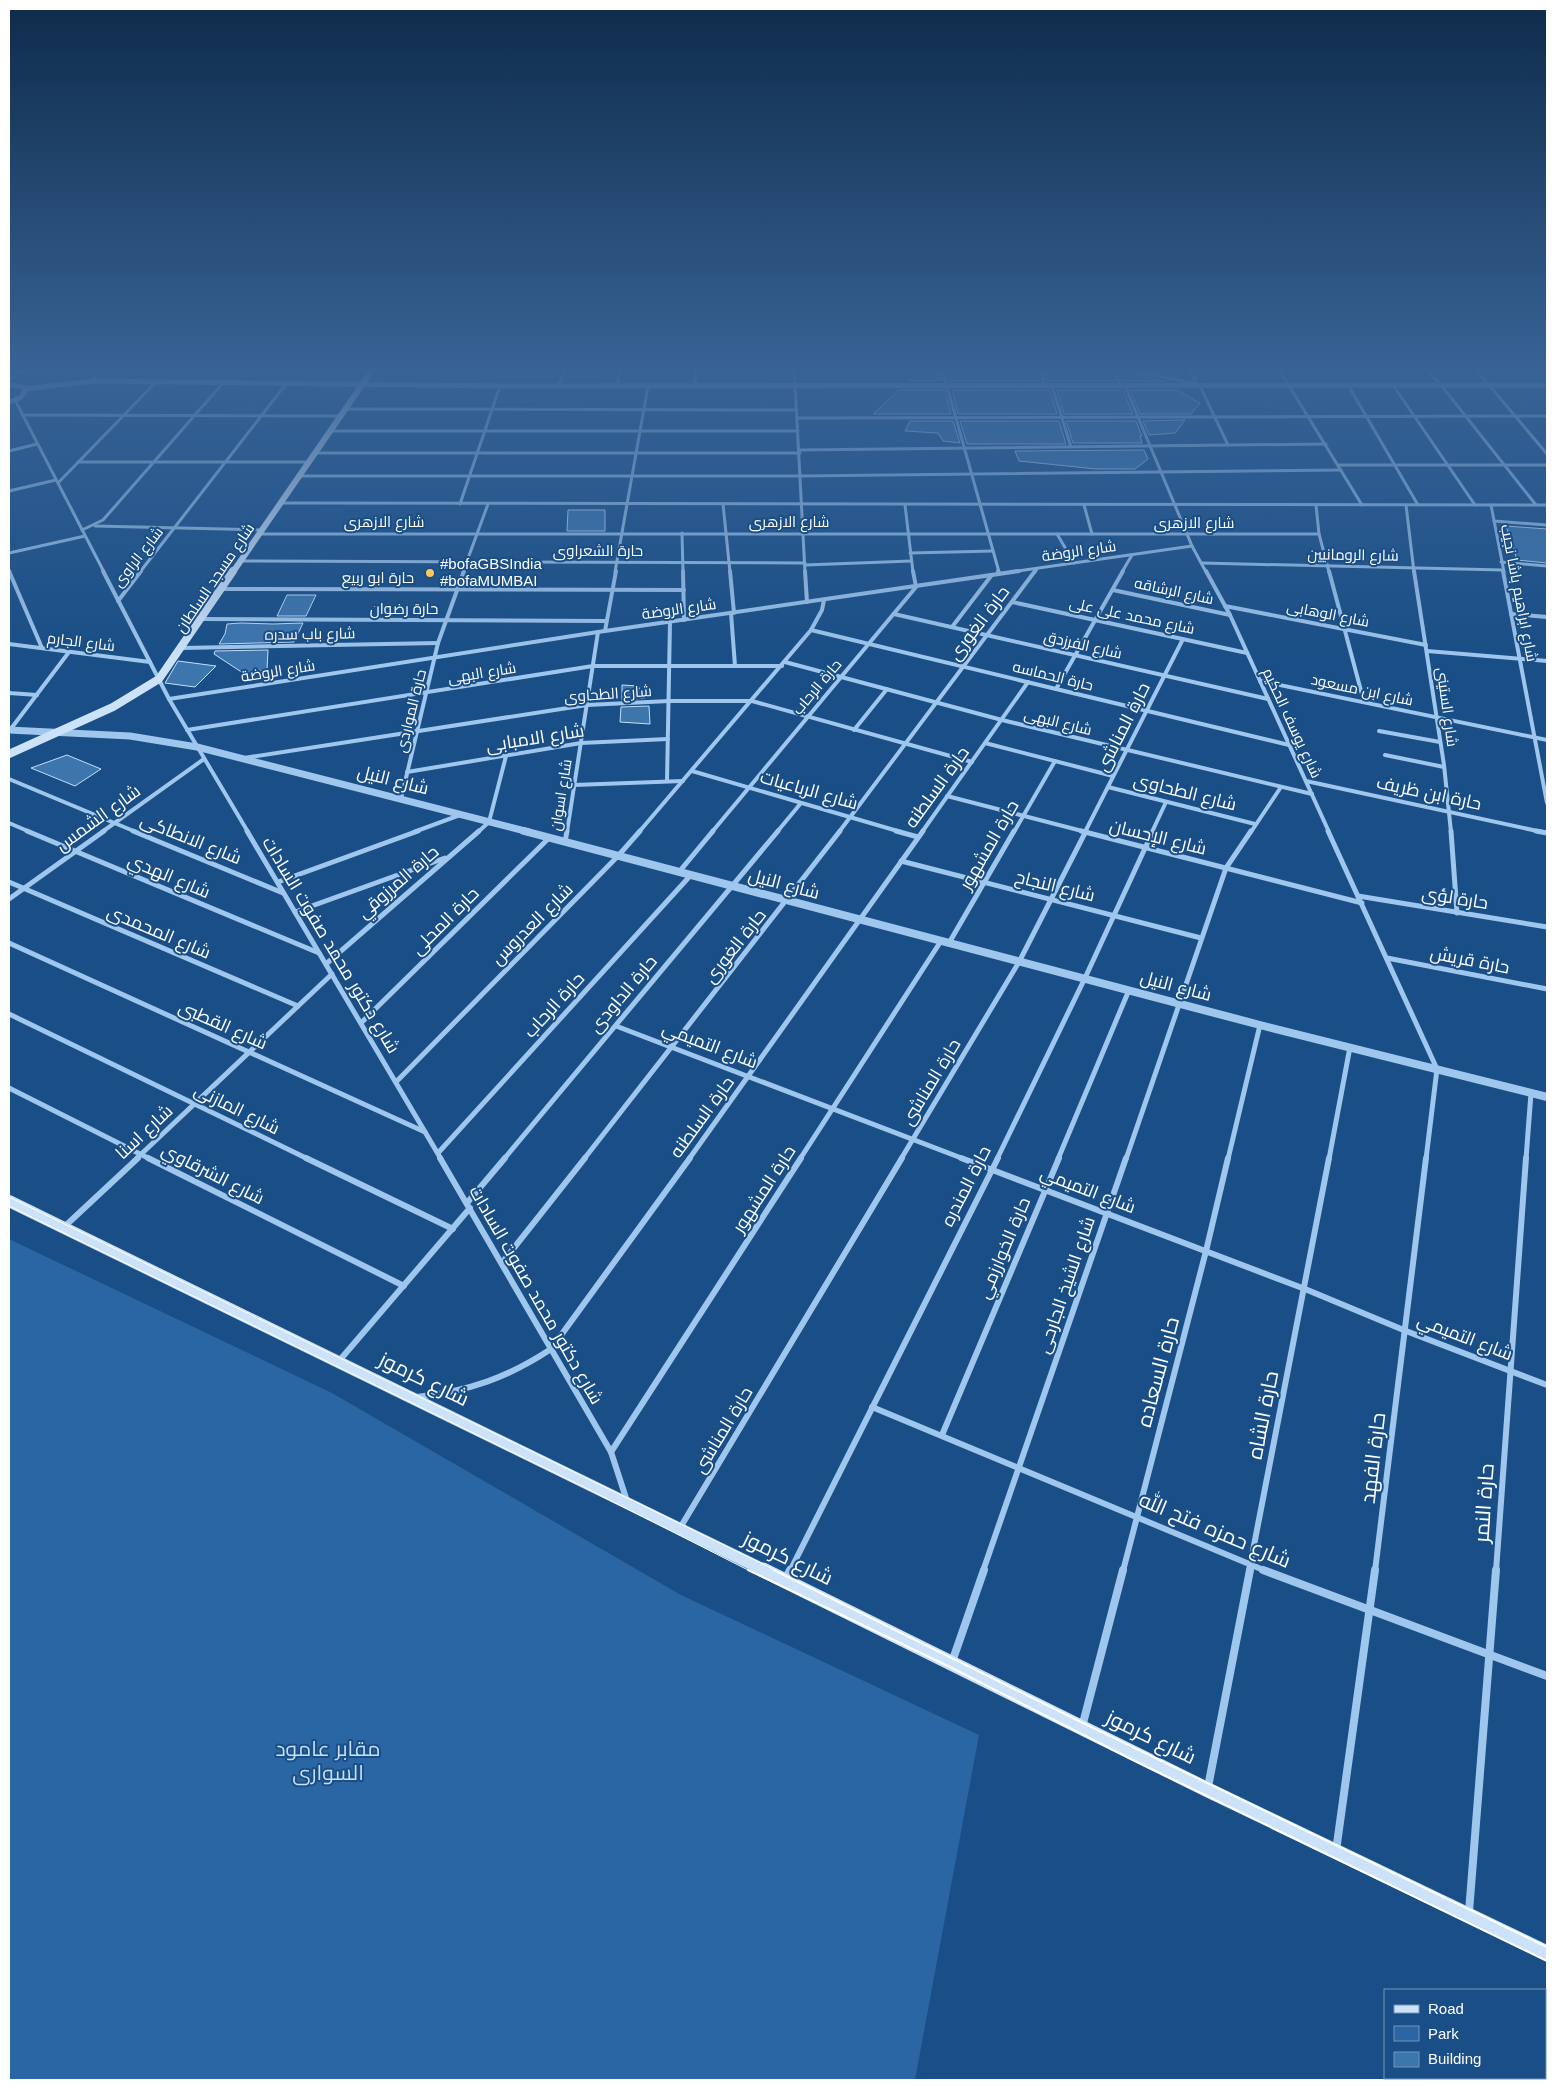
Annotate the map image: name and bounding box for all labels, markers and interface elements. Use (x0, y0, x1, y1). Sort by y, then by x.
street label: شارع الازهرى (344, 513, 424, 533)
street label: شارع الازهرى (749, 513, 829, 533)
street label: شارع الازهرى (1154, 514, 1234, 534)
street label: شارع مسجد السلطان (172, 520, 260, 637)
street label: شارع الراوى (109, 523, 169, 592)
street label: شارع ابراهيم باشا نجيب (1495, 523, 1541, 663)
street label: شارع الروضة (1041, 537, 1118, 567)
street label: حارة الشعراوى (553, 542, 643, 561)
street label: شارع الرومانيين (1307, 545, 1399, 567)
place label: #bofaGBSIndia #bofaMUMBAI (440, 555, 542, 589)
marker: #bofaGBSIndia #bofaMUMBAI (424, 567, 436, 579)
street label: حارة ابو ربيع (342, 569, 414, 589)
street label: شارع الرشاقه (1132, 574, 1215, 610)
street label: حارة الغورى (945, 582, 1014, 665)
street label: شارع محمد على على (1067, 594, 1196, 640)
street label: شارع الروضة (641, 595, 718, 625)
street label: شارع الوهابى (1285, 597, 1371, 633)
street label: حارة رضوان (370, 600, 438, 619)
street label: شارع باب سدره (264, 624, 356, 646)
street label: شارع الفرزدق (1042, 627, 1124, 665)
street label: شارع الجارم (46, 629, 116, 657)
street label: شارع الروضة (240, 656, 317, 688)
street label: حارة الرحاب (789, 656, 845, 718)
street label: حارة الحماسه (1011, 657, 1095, 695)
street label: شارع البهى (447, 659, 518, 689)
street label: شارع يوسف الحكيم (1257, 665, 1325, 782)
street label: شارع الستينى (1431, 666, 1461, 748)
street label: حارة المواردى (392, 667, 431, 755)
street label: شارع ابن مسعود (1309, 670, 1415, 712)
street label: حارة المناشى (1092, 679, 1155, 775)
street label: شارع الطحاوى (564, 682, 653, 708)
street label: شارع البهى (1022, 705, 1094, 741)
street label: شارع الامبابى (484, 720, 586, 758)
street label: حارة السلطنه (901, 742, 974, 832)
street label: شارع اسوان (546, 758, 578, 832)
street label: شارع النيل (355, 761, 431, 800)
street label: شارع الرباعيات (757, 767, 860, 815)
street label: شارع الطحاوى (1131, 770, 1238, 816)
street label: حارة ابن ظريف (1374, 772, 1483, 815)
street label: شارع الشمس (52, 781, 145, 857)
street label: حارة المشهور (955, 797, 1024, 895)
street label: شارع الانطاكى (137, 810, 244, 870)
street label: شارع الإحسان (1107, 815, 1208, 861)
street label: شارع دكتور محمد صفوت السادات (257, 833, 404, 1058)
street label: حارة المرزوقي (353, 841, 445, 926)
street label: شارع الهدي (123, 850, 213, 906)
street label: شارع النيل (746, 865, 822, 905)
street label: شارع النجاح (1013, 866, 1097, 908)
street label: شارع العدروس (487, 879, 578, 970)
street label: حارة المحلى (407, 883, 484, 960)
street label: حارة لؤى (1420, 883, 1490, 914)
street label: شارع المحمدى (103, 901, 214, 965)
street label: حارة الغورى (700, 905, 771, 987)
street label: حارة قريش (1428, 942, 1511, 978)
street label: حارة الداودى (585, 951, 662, 1037)
street label: شارع النيل (1138, 967, 1214, 1007)
street label: حارة الرحاب (520, 968, 589, 1042)
street label: شارع القطبى (175, 997, 270, 1055)
street label: شارع التميمي (658, 1018, 760, 1076)
street label: حارة المناشى (897, 1035, 965, 1129)
street label: حارة السلطنه (666, 1072, 739, 1162)
street label: شارع المازنى (190, 1080, 283, 1140)
street label: شارع اسنا (112, 1101, 178, 1165)
street label: شارع الشرقاوي (157, 1140, 268, 1212)
street label: حارة المشهور (728, 1142, 800, 1238)
street label: حارة المندره (937, 1142, 996, 1230)
street label: شارع التميمي (1036, 1163, 1138, 1221)
street label: شارع دكتور محمد صفوت السادات (463, 1182, 607, 1409)
street label: حارة الخوارزمي (974, 1194, 1038, 1303)
street label: شارع الشيخ الجارحى (1033, 1214, 1101, 1357)
street label: شارع التميمي (1413, 1310, 1515, 1368)
street label: حارة السعاده (1132, 1314, 1184, 1430)
street label: شارع كرموز (373, 1346, 473, 1413)
street label: حارة الشاه (1243, 1369, 1283, 1461)
street label: حارة المناشى (689, 1383, 757, 1477)
street label: حارة الفهد (1356, 1411, 1391, 1505)
street label: حارة النمر (1469, 1462, 1499, 1545)
street label: شارع حمزه فتح الله (1135, 1485, 1295, 1575)
street label: شارع كرموز (737, 1525, 837, 1592)
street label: شارع كرموز (1100, 1704, 1200, 1771)
park label: مقابر عامود السوارى (275, 1737, 381, 1786)
legend (1384, 1989, 1546, 2079)
text: Road (1428, 2000, 1464, 2017)
text: Park (1428, 2025, 1459, 2042)
text: Building (1428, 2050, 1481, 2067)

